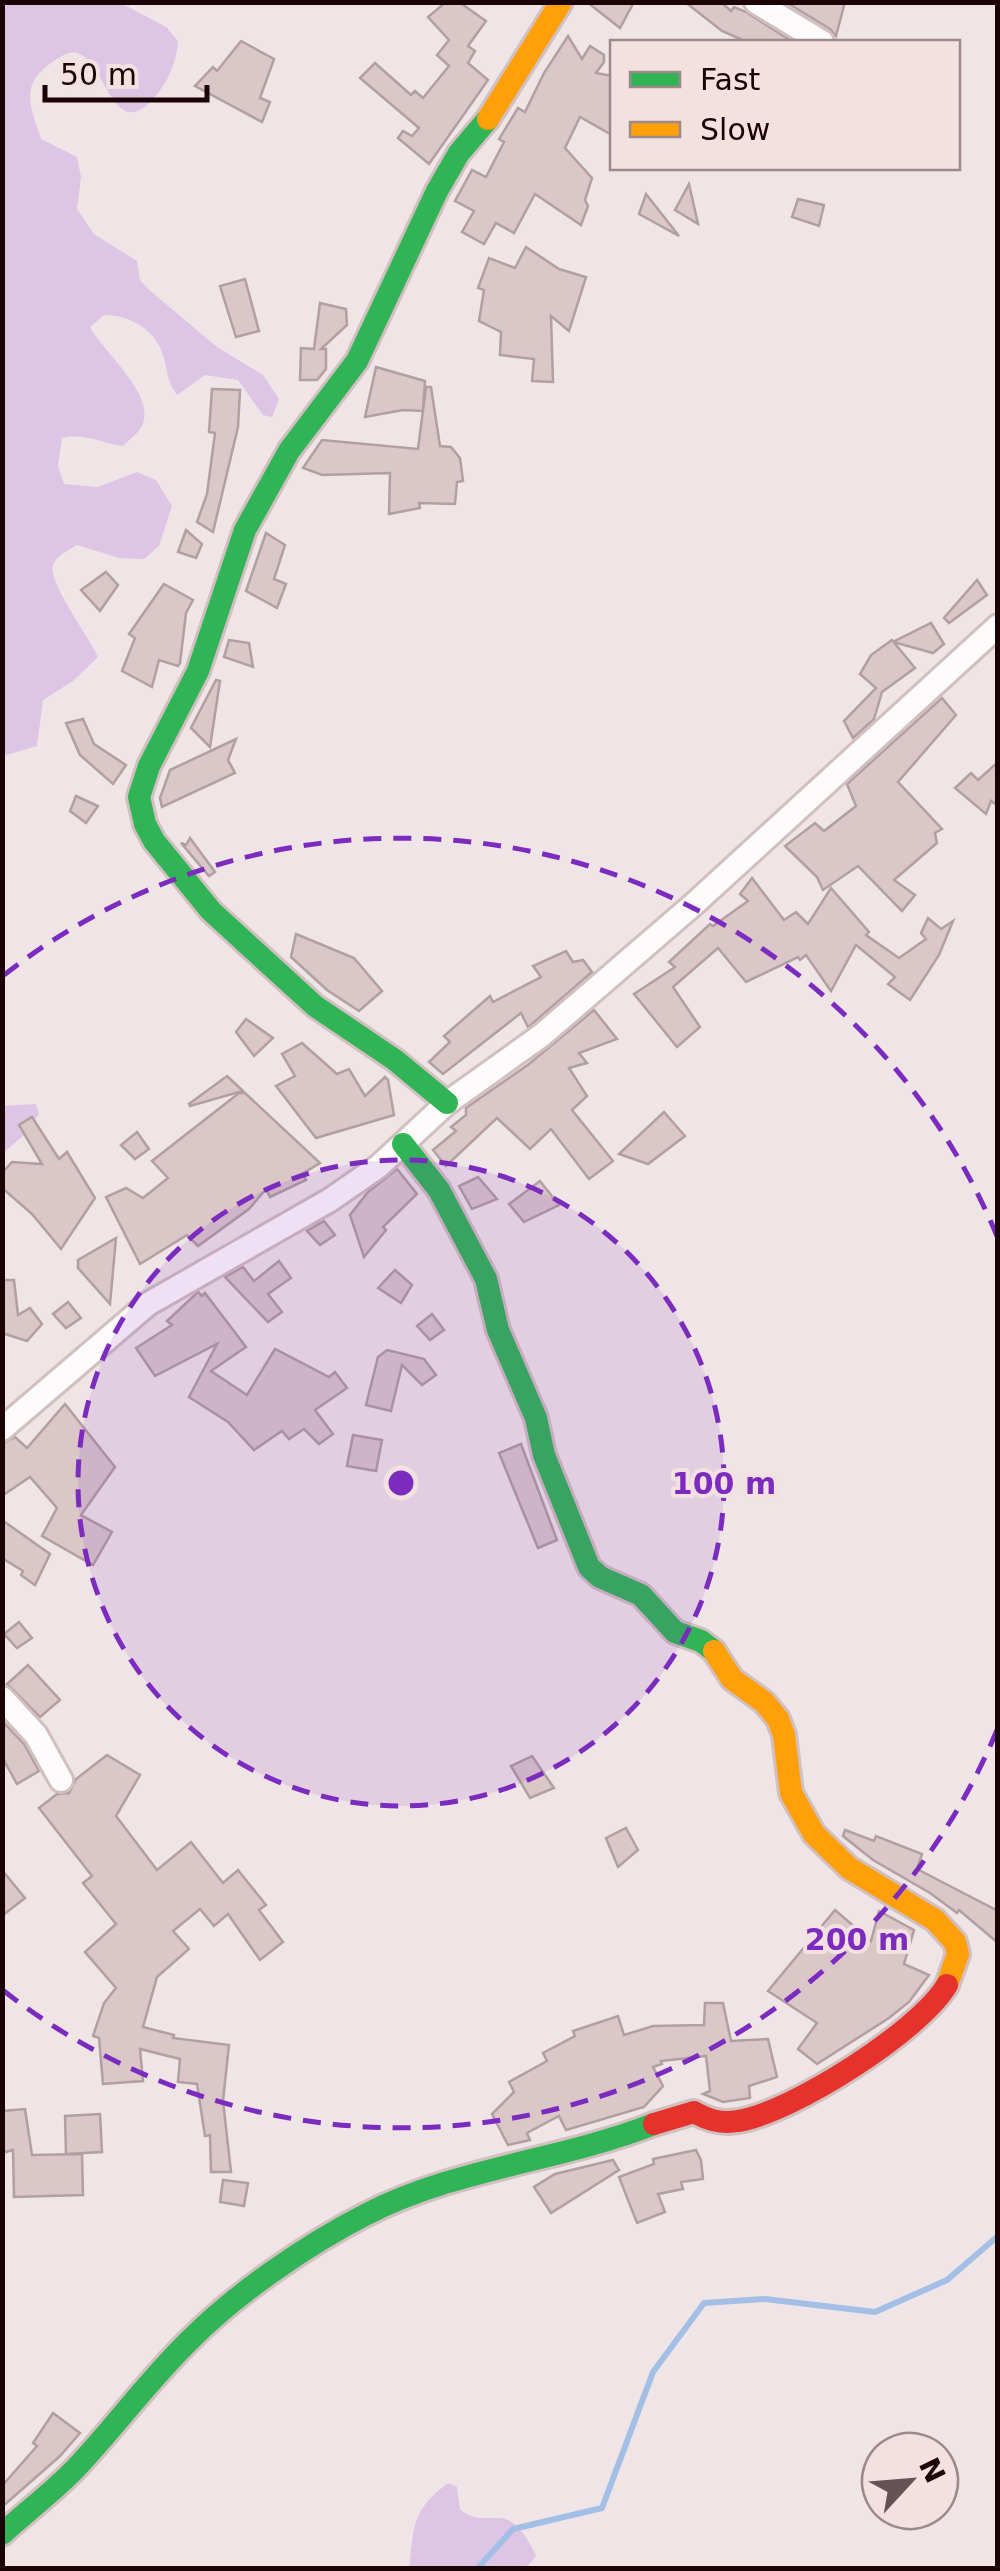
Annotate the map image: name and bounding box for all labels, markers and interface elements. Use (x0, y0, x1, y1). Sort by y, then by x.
scale bar (45, 40, 208, 102)
legend (610, 40, 960, 170)
text: 50 m (60, 57, 137, 92)
text: Fast (700, 62, 761, 97)
text: Slow (700, 112, 770, 147)
centre of rings (383, 1465, 419, 1501)
text: 100 m (672, 1466, 776, 1501)
text: 200 m (805, 1922, 909, 1957)
north arrow (860, 2431, 960, 2531)
text: N (912, 2452, 952, 2488)

